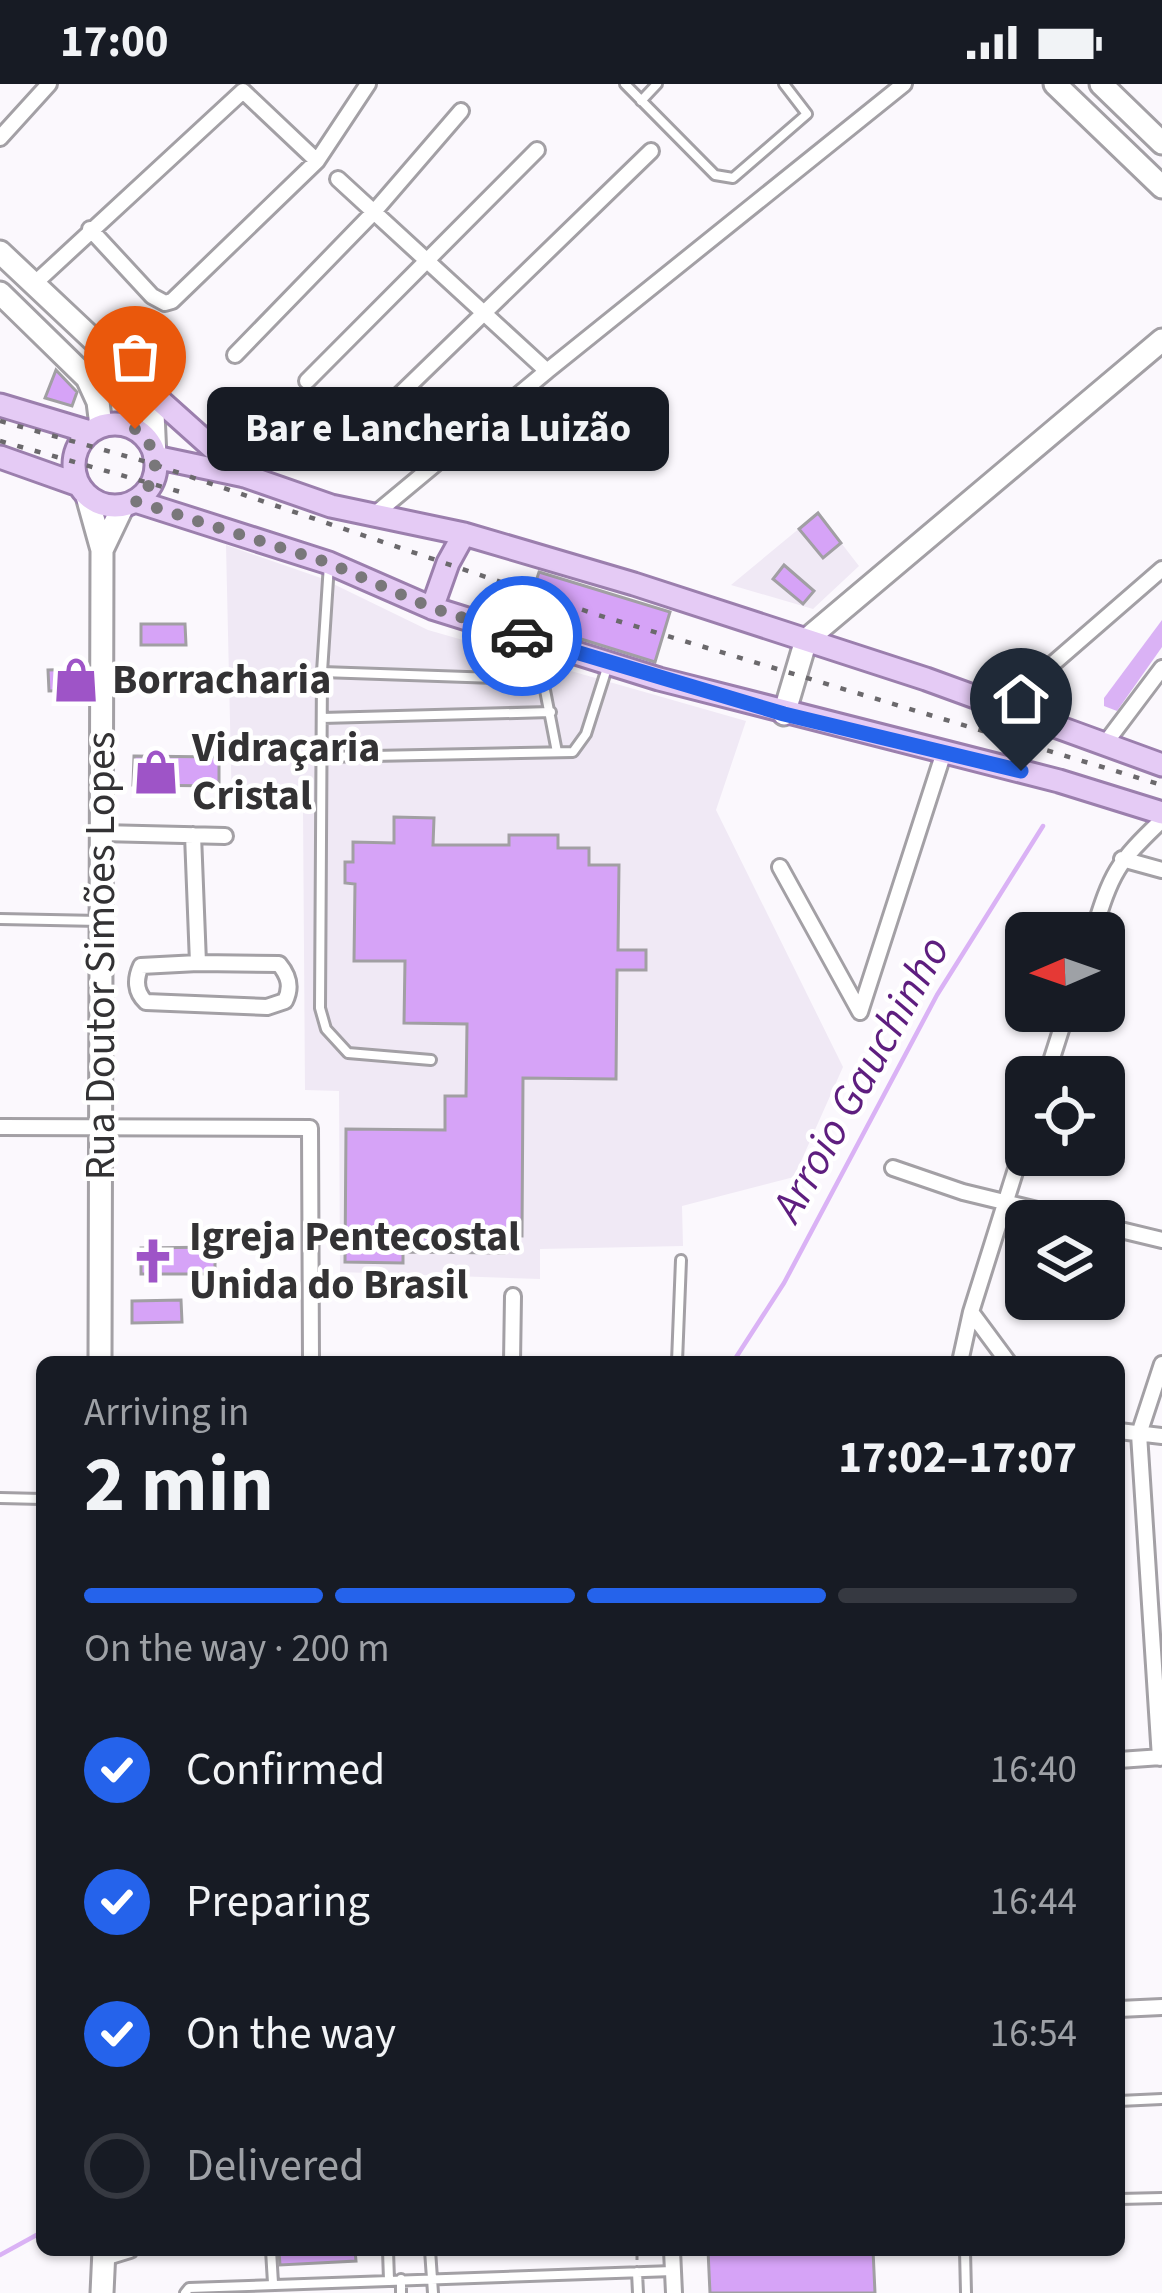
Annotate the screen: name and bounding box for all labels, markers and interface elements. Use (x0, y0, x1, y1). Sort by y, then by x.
text: 17:00 (60, 10, 169, 74)
pin (84, 306, 186, 429)
icon: bag (102, 324, 168, 390)
callout: Bar e Lancheria Luizão (207, 387, 669, 471)
text: Bar e Lancheria Luizão (245, 401, 631, 457)
courier (462, 576, 582, 696)
icon: car (489, 603, 555, 669)
pin (970, 648, 1072, 771)
place label: Borracharia (112, 650, 331, 710)
shop icon: Borracharia (51, 655, 101, 705)
icon: home (988, 666, 1054, 732)
place label: Vidraçaria Cristal (191, 718, 380, 826)
street label: Rua Doutor Simões Lopes (71, 732, 131, 1180)
shop icon: Vidraçaria Cristal (131, 747, 181, 797)
north arrow (1005, 912, 1125, 1032)
map controls (1005, 912, 1125, 1320)
water label: Arroio Gauchinho (755, 925, 966, 1236)
button: locate (1005, 1056, 1125, 1176)
button: layers (1005, 1200, 1125, 1320)
place label: Igreja Pentecostal Unida do Brasil (189, 1207, 520, 1315)
church icon: Igreja Pentecostal Unida do Brasil (128, 1236, 178, 1286)
text: Arriving in (84, 1385, 249, 1441)
text: 17:02–17:07 (838, 1426, 1077, 1490)
text: 2 min (84, 1430, 274, 1541)
text: On the way · 200 m (84, 1621, 390, 1677)
icon: check (84, 1737, 150, 1803)
text: Confirmed (186, 1738, 385, 1802)
text: 16:40 (990, 1742, 1077, 1798)
icon: check (84, 1869, 150, 1935)
text: Preparing (186, 1870, 370, 1934)
text: 16:44 (990, 1874, 1077, 1930)
icon: check (84, 2001, 150, 2067)
text: On the way (186, 2002, 396, 2066)
text: 16:54 (990, 2006, 1077, 2062)
text: Delivered (186, 2134, 364, 2198)

